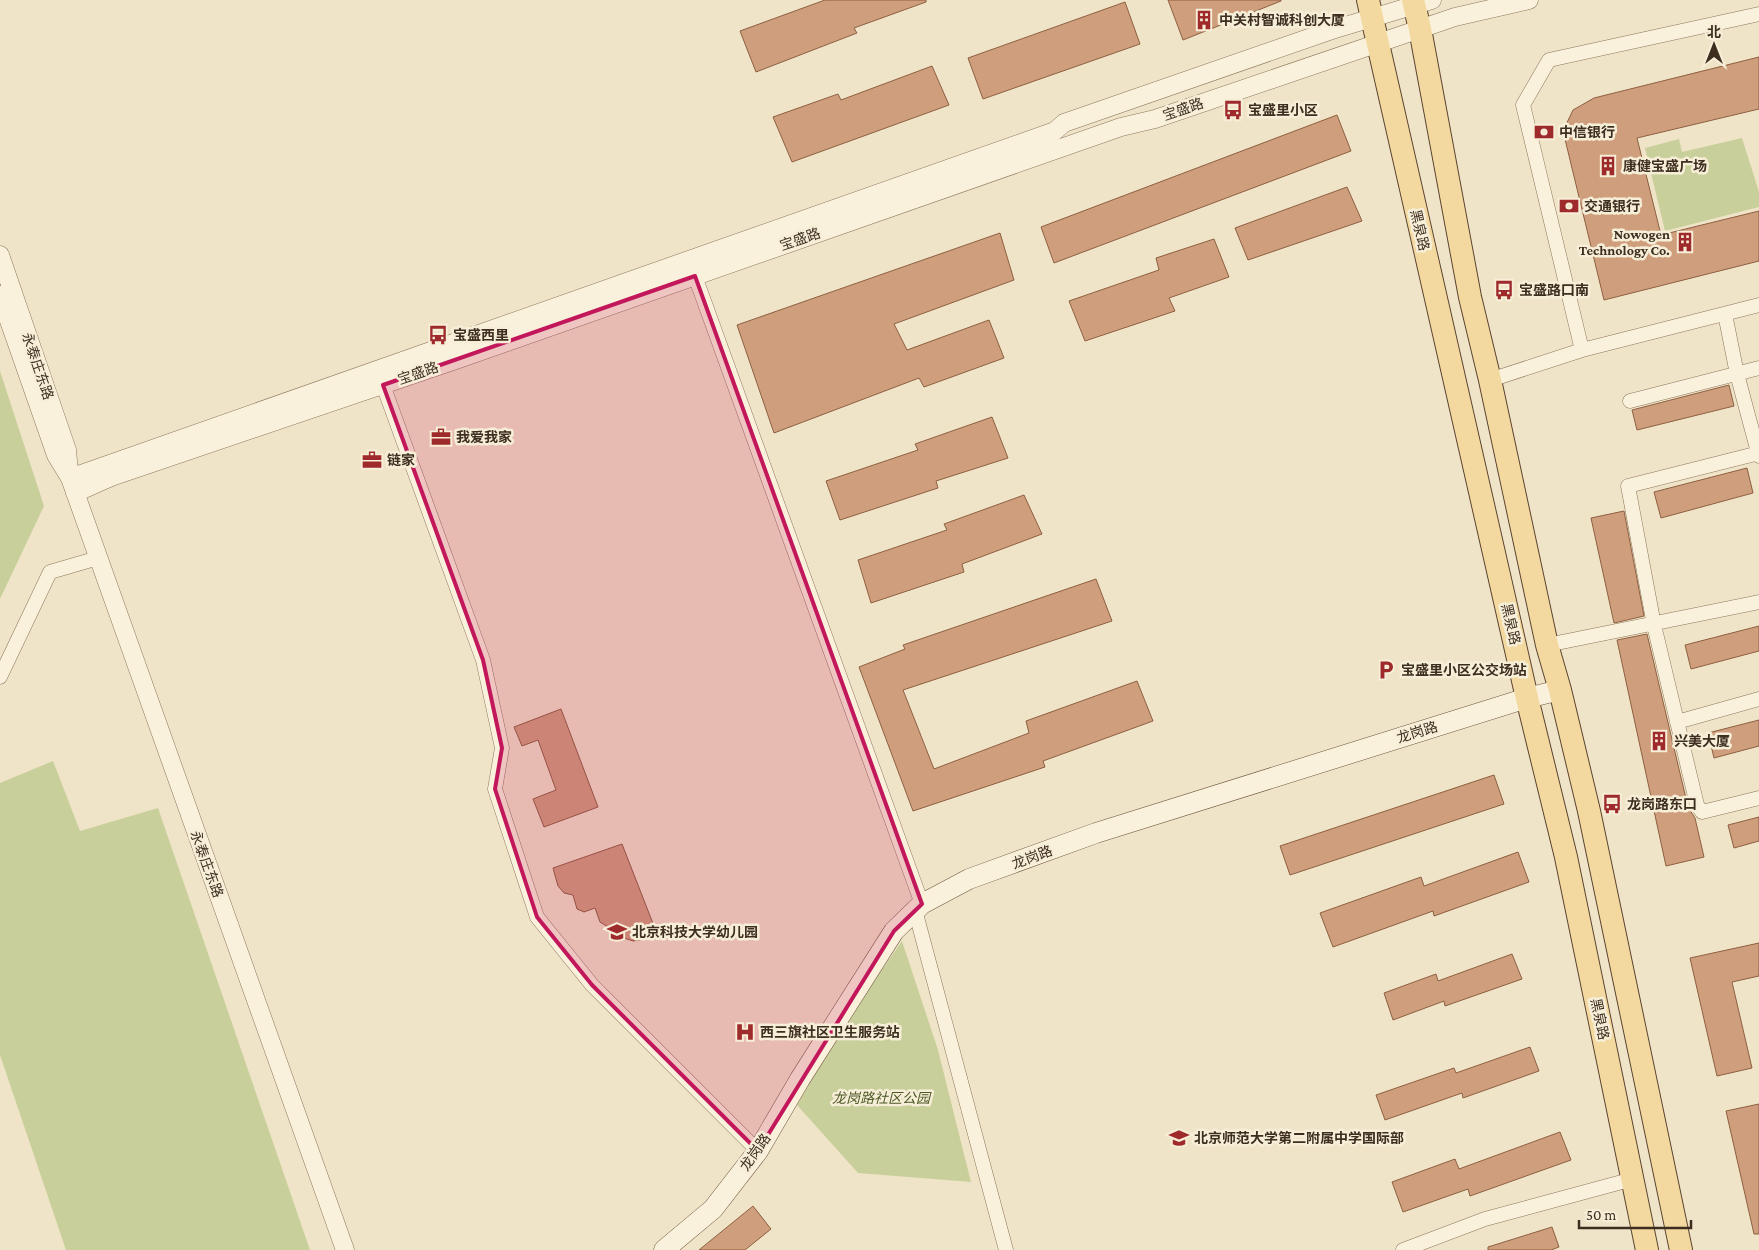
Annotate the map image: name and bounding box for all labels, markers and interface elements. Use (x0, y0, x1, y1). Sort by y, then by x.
building icon: 中关村智诚科创大厦 (1193, 9, 1215, 31)
place label: 中关村智诚科创大厦 (1219, 12, 1345, 28)
north arrow (1689, 20, 1739, 70)
text: 北 (1707, 24, 1721, 40)
street label: 宝盛路 (1161, 95, 1205, 123)
bus stop icon: 宝盛里小区 (1222, 99, 1244, 121)
place label: 宝盛里小区 (1248, 102, 1318, 118)
bank icon: 中信银行 (1533, 121, 1555, 143)
place label: 中信银行 (1559, 124, 1615, 140)
building icon: 康健宝盛广场 (1597, 155, 1619, 177)
place label: 康健宝盛广场 (1623, 158, 1707, 174)
bank icon: 交通银行 (1558, 195, 1580, 217)
place label: 交通银行 (1584, 198, 1640, 214)
street label: 黑泉路 (1407, 208, 1433, 252)
street label: 宝盛路 (778, 225, 822, 253)
place label: Nowogen Technology Co. (1579, 226, 1670, 258)
building icon: Nowogen Technology Co. (1674, 231, 1696, 253)
bus stop icon: 宝盛路口南 (1493, 279, 1515, 301)
place label: 宝盛路口南 (1519, 282, 1589, 298)
bus stop icon: 宝盛西里 (427, 324, 449, 346)
place label: 宝盛西里 (453, 327, 509, 343)
street label: 永泰庄东路 (19, 330, 57, 402)
street label: 宝盛路 (396, 359, 440, 387)
office icon: 我爱我家 (430, 426, 452, 448)
place label: 我爱我家 (456, 429, 512, 445)
office icon: 链家 (361, 449, 383, 471)
place label: 链家 (387, 452, 415, 468)
street label: 黑泉路 (1498, 602, 1524, 646)
parking icon: 宝盛里小区公交场站 (1375, 659, 1397, 681)
place label: 宝盛里小区公交场站 (1401, 662, 1527, 678)
street label: 龙岗路 (1395, 718, 1439, 746)
building icon: 兴美大厦 (1648, 730, 1670, 752)
place label: 兴美大厦 (1674, 733, 1730, 749)
bus stop icon: 龙岗路东口 (1601, 793, 1623, 815)
place label: 龙岗路东口 (1627, 796, 1697, 812)
street label: 永泰庄东路 (188, 828, 226, 900)
street label: 龙岗路 (1010, 842, 1054, 872)
school or university icon: 北京科技大学幼儿园 (606, 921, 628, 943)
place label: 北京科技大学幼儿园 (632, 924, 758, 940)
street label: 黑泉路 (1588, 997, 1612, 1041)
hospital icon: 西三旗社区卫生服务站 (734, 1021, 756, 1043)
place label: 西三旗社区卫生服务站 (760, 1024, 900, 1040)
park label: 龙岗路社区公园 (832, 1090, 932, 1106)
school or university icon: 北京师范大学第二附属中学国际部 (1168, 1127, 1190, 1149)
street label: 龙岗路 (736, 1130, 774, 1174)
place label: 北京师范大学第二附属中学国际部 (1194, 1130, 1404, 1146)
scale bar (1579, 1198, 1692, 1230)
text: 50 m (1586, 1207, 1616, 1223)

